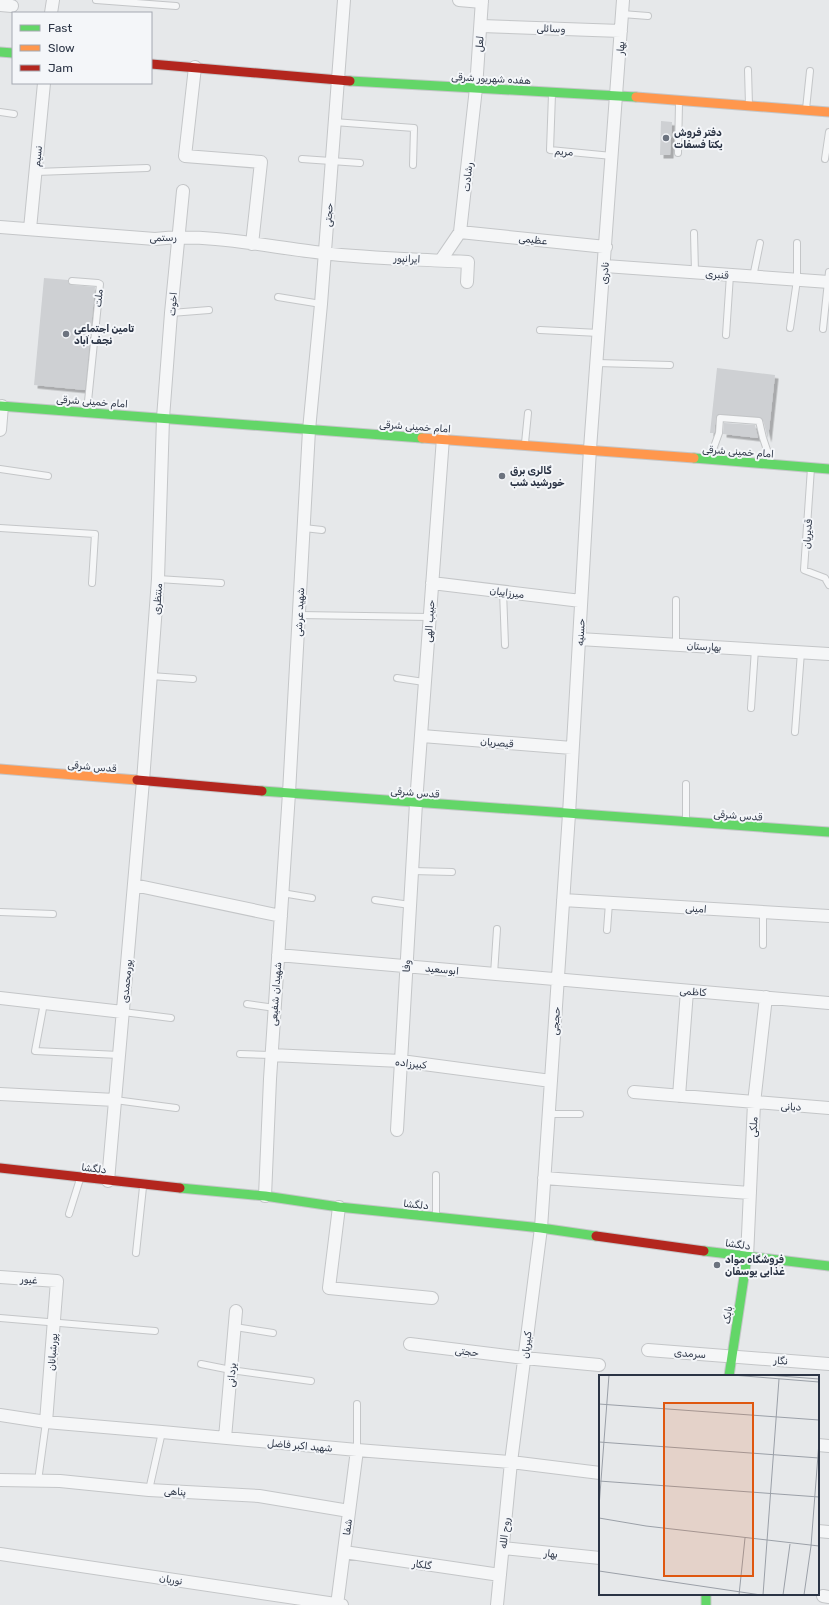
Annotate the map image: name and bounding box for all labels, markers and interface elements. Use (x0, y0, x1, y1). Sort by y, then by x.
legend (12, 12, 152, 84)
text: Fast (48, 21, 72, 35)
street label: وسائلی (536, 23, 566, 36)
street label: لعل (473, 36, 487, 53)
text: Slow (48, 41, 75, 55)
street label: بهار (614, 41, 627, 56)
text: Jam (48, 61, 73, 75)
street label: هفده شهریور شرقی (451, 71, 531, 87)
place label: دفتر فروش یکتا فسفات (674, 127, 723, 151)
marker: دفتر فروش یکتا فسفات (661, 133, 671, 143)
street label: نسیم (31, 145, 45, 167)
street label: مریم (554, 145, 574, 159)
street label: رشادت (460, 162, 475, 192)
street label: حجتی (322, 203, 336, 228)
street label: رستمی (149, 232, 177, 244)
street label: عظیمی (518, 233, 548, 248)
street label: ایرانپور (392, 252, 421, 267)
street label: نادری (598, 261, 612, 285)
street label: قنبری (705, 268, 729, 282)
street label: ملت (92, 288, 106, 308)
street label: اخوت (166, 292, 180, 317)
place label: تامین اجتماعی نجف آباد (74, 323, 134, 347)
marker: تامین اجتماعی نجف آباد (61, 329, 71, 339)
street label: امام خمینی شرقی (56, 394, 128, 410)
street label: امام خمینی شرقی (379, 419, 451, 435)
street label: امام خمینی شرقی (702, 444, 774, 460)
place label: گالری برق خورشید شب (510, 465, 565, 489)
marker: گالری برق خورشید شب (497, 471, 507, 481)
street label: قدیریان (801, 518, 815, 549)
street label: منتظری (151, 583, 165, 615)
street label: میرزاییان (489, 585, 525, 601)
street label: شهید عرشی (293, 587, 307, 637)
street label: حبیب الهی (423, 599, 437, 643)
street label: حسنیه (574, 618, 588, 646)
street label: بهارستان (686, 640, 722, 654)
street label: قیصریان (480, 736, 514, 750)
street label: قدس شرقی (67, 759, 117, 775)
street label: قدس شرقی (390, 785, 440, 801)
street label: قدس شرقی (713, 808, 763, 824)
street label: امینی (685, 902, 707, 916)
street label: پورمحمدی (119, 958, 136, 1004)
street label: وفا (401, 959, 413, 973)
street label: شهیدان شفیعی (268, 962, 284, 1026)
street label: ابوسعید (424, 963, 459, 977)
street label: کاظمی (679, 985, 707, 999)
street label: حججی (549, 1006, 563, 1036)
street label: کبیرزاده (395, 1056, 428, 1072)
street label: دیانی (780, 1100, 802, 1114)
street label: ملکی (747, 1116, 761, 1138)
street label: دلگشا (81, 1161, 108, 1177)
street label: دلگشا (403, 1198, 430, 1212)
street label: دلگشا (724, 1237, 752, 1253)
place label: فروشگاه مواد غذایی یوسفان (725, 1254, 785, 1278)
marker: فروشگاه مواد غذایی یوسفان (712, 1260, 722, 1270)
street label: غیور (19, 1273, 38, 1287)
street label: بابک (721, 1305, 735, 1325)
street label: کبیریان (519, 1330, 535, 1359)
street label: پورشبانان (46, 1332, 61, 1371)
street label: حجتی (454, 1345, 480, 1359)
street label: سرمدی (674, 1347, 706, 1361)
street label: نگار (772, 1354, 789, 1368)
street label: یزدانی (225, 1362, 239, 1388)
inset map (599, 1375, 819, 1595)
street label: شهید اکبر فاضل (267, 1437, 333, 1455)
street label: پناهی (163, 1485, 187, 1500)
street label: روح الله (497, 1517, 514, 1549)
street label: شفا (341, 1518, 355, 1536)
street label: بهار (542, 1547, 558, 1561)
street label: گلکار (411, 1558, 433, 1572)
street label: نوریان (158, 1572, 183, 1588)

